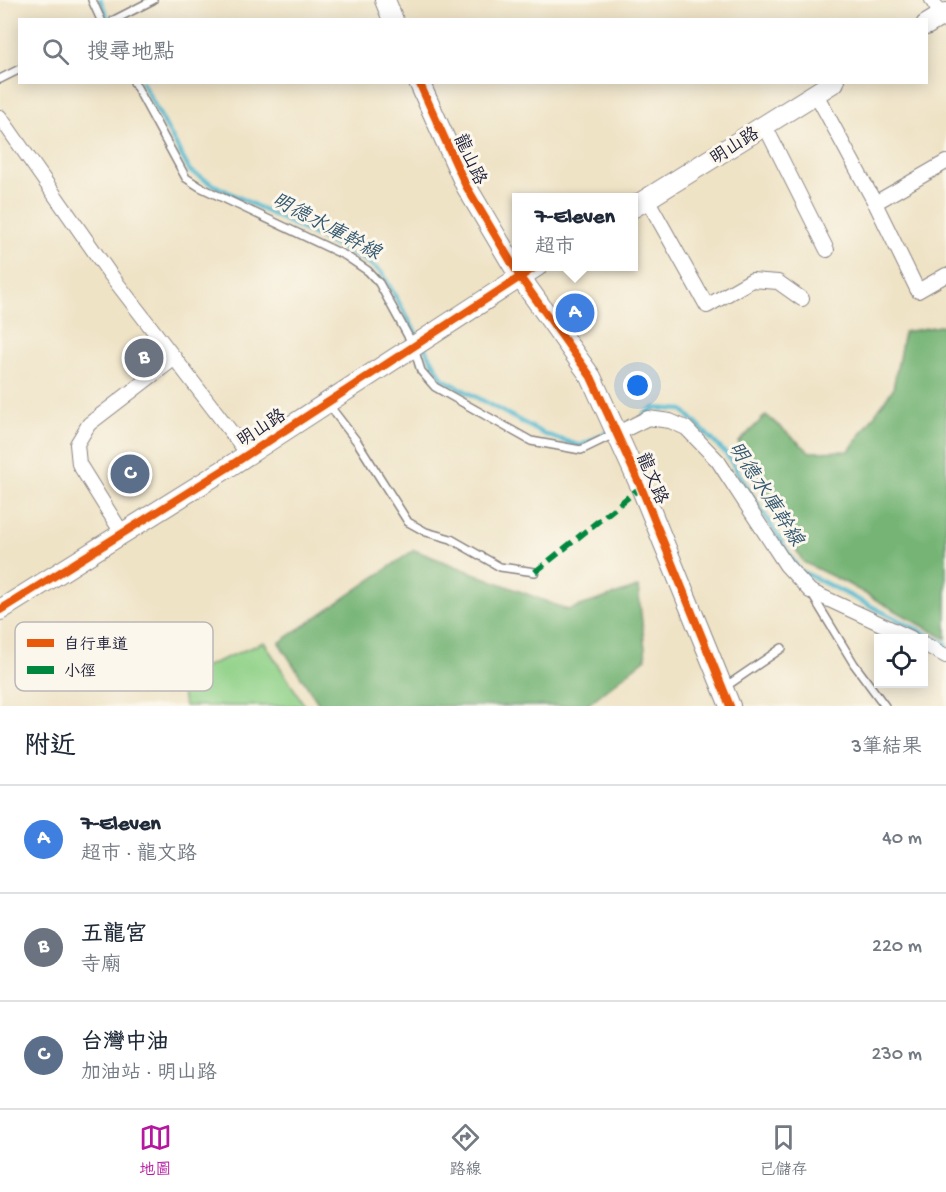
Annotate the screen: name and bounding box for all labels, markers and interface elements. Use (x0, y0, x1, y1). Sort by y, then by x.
search box (18, 18, 928, 84)
icon: search (39, 35, 72, 68)
text: 搜尋地點 (87, 41, 175, 67)
street label: 明山路 (706, 123, 764, 170)
street label: 龍山路 (448, 131, 491, 189)
water label: 明德水庫幹線 (267, 188, 386, 267)
popup (512, 193, 638, 271)
text: 7-Eleven (535, 205, 615, 231)
text: 超市 (535, 237, 575, 260)
pin: A (556, 290, 594, 336)
pin: B (124, 336, 164, 380)
your location (623, 371, 652, 400)
street label: 明山路 (233, 405, 291, 453)
water label: 明德水庫幹線 (722, 437, 809, 552)
street label: 龍文路 (630, 450, 672, 508)
pin: C (110, 452, 150, 496)
legend (15, 622, 213, 691)
map controls (874, 634, 928, 688)
button: locate (874, 634, 928, 688)
text: 自行車道 (64, 635, 128, 656)
text: 小徑 (64, 663, 96, 683)
text: 附近 (24, 733, 76, 764)
text: 3筆結果 (852, 737, 922, 760)
text: 7-Eleven (81, 812, 161, 838)
text: A (38, 828, 49, 851)
text: 40 m (882, 828, 922, 851)
text: 超市 · 龍文路 (81, 844, 197, 867)
text: 五龍宮 (81, 923, 147, 949)
text: B (38, 936, 49, 959)
text: 220 m (872, 936, 922, 959)
text: 寺廟 (81, 955, 121, 978)
text: 台灣中油 (81, 1031, 169, 1057)
text: C (38, 1044, 49, 1067)
text: 230 m (872, 1044, 922, 1067)
text: 加油站 · 明山路 (81, 1063, 217, 1086)
tab: 地圖 (139, 1121, 172, 1181)
tab: 路線 (449, 1121, 482, 1181)
tab: 已儲存 (759, 1121, 807, 1181)

